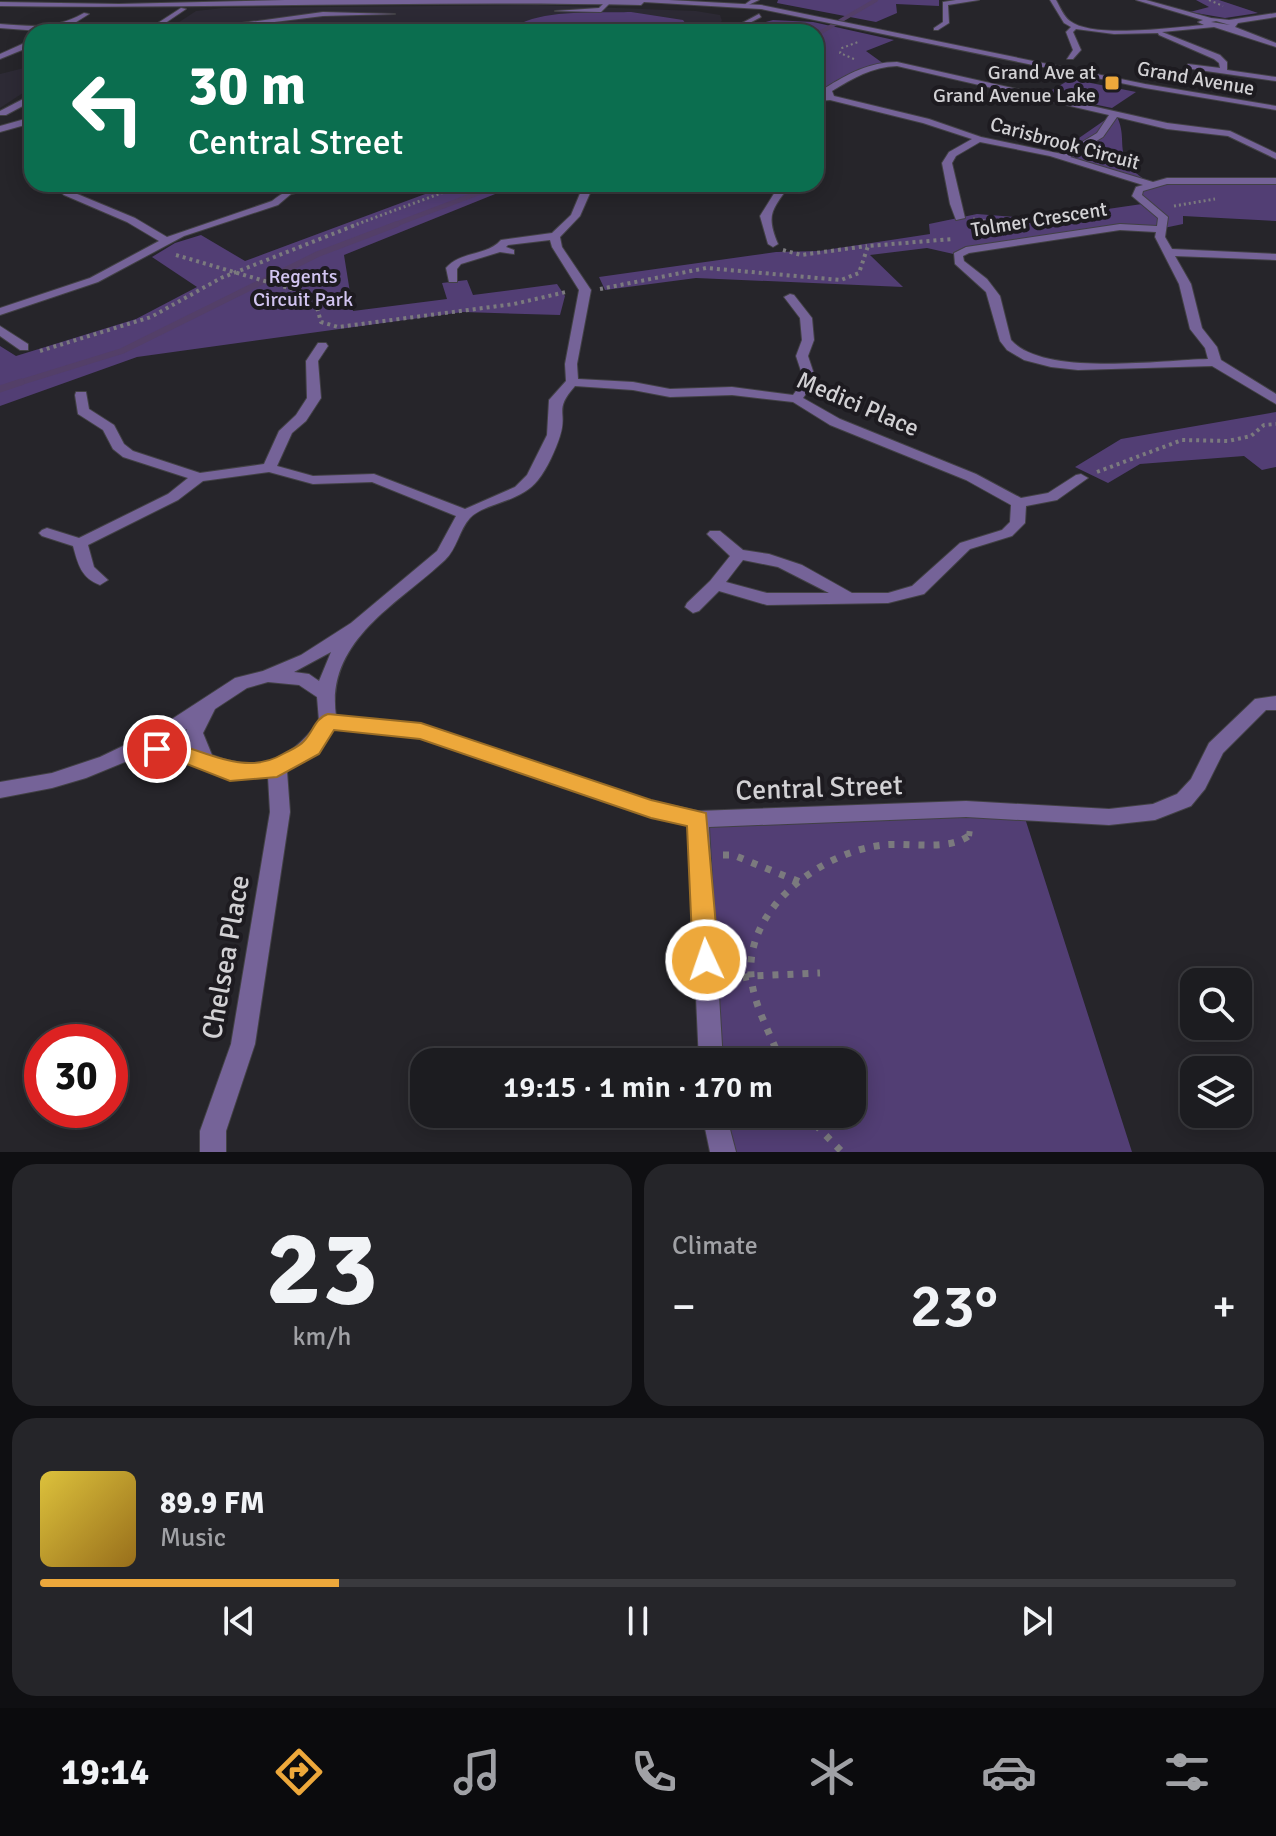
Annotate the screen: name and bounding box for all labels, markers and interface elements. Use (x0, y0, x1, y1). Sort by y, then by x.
text: 30 m (188, 51, 306, 120)
icon: left (56, 56, 160, 160)
street label: Grand Avenue (1135, 56, 1257, 101)
place label: Grand Ave at Grand Avenue Lake (933, 60, 1096, 108)
marker: Grand Ave at Grand Avenue Lake (1103, 74, 1121, 92)
street label: Carisbrook Circuit (987, 112, 1142, 175)
text: Central Street (188, 120, 403, 165)
street label: Tolmer Crescent (969, 196, 1109, 243)
park label: Regents Circuit Park (253, 264, 353, 312)
street label: Medici Place (792, 365, 924, 443)
pin (123, 715, 191, 783)
icon: arrive (135, 727, 179, 771)
street label: Central Street (735, 768, 903, 808)
street label: Chelsea Place (195, 872, 257, 1042)
position arrow (664, 918, 748, 1002)
map controls (1180, 968, 1252, 1128)
button: search (1180, 968, 1252, 1040)
speed limit sign: 30 (24, 1024, 128, 1128)
button: layers (1180, 1056, 1252, 1128)
text: 19:15 · 1 min · 170 m (503, 1069, 773, 1106)
text: 23 (266, 1205, 378, 1333)
text: Climate (672, 1230, 758, 1262)
text: 23° (910, 1270, 998, 1344)
text: − (672, 1280, 696, 1334)
text: + (1212, 1280, 1236, 1334)
text: km/h (293, 1321, 351, 1353)
text: 89.9 FM (160, 1485, 265, 1522)
text: Music (160, 1522, 226, 1554)
icon: previous (217, 1599, 261, 1643)
icon: pause (616, 1599, 660, 1643)
icon: next (1015, 1599, 1059, 1643)
icon: directions (271, 1744, 327, 1800)
icon: music (449, 1744, 505, 1800)
icon: phone (626, 1744, 682, 1800)
icon: climate (804, 1744, 860, 1800)
icon: car (981, 1744, 1037, 1800)
icon: filters (1159, 1744, 1215, 1800)
text: 19:14 (61, 1750, 149, 1795)

